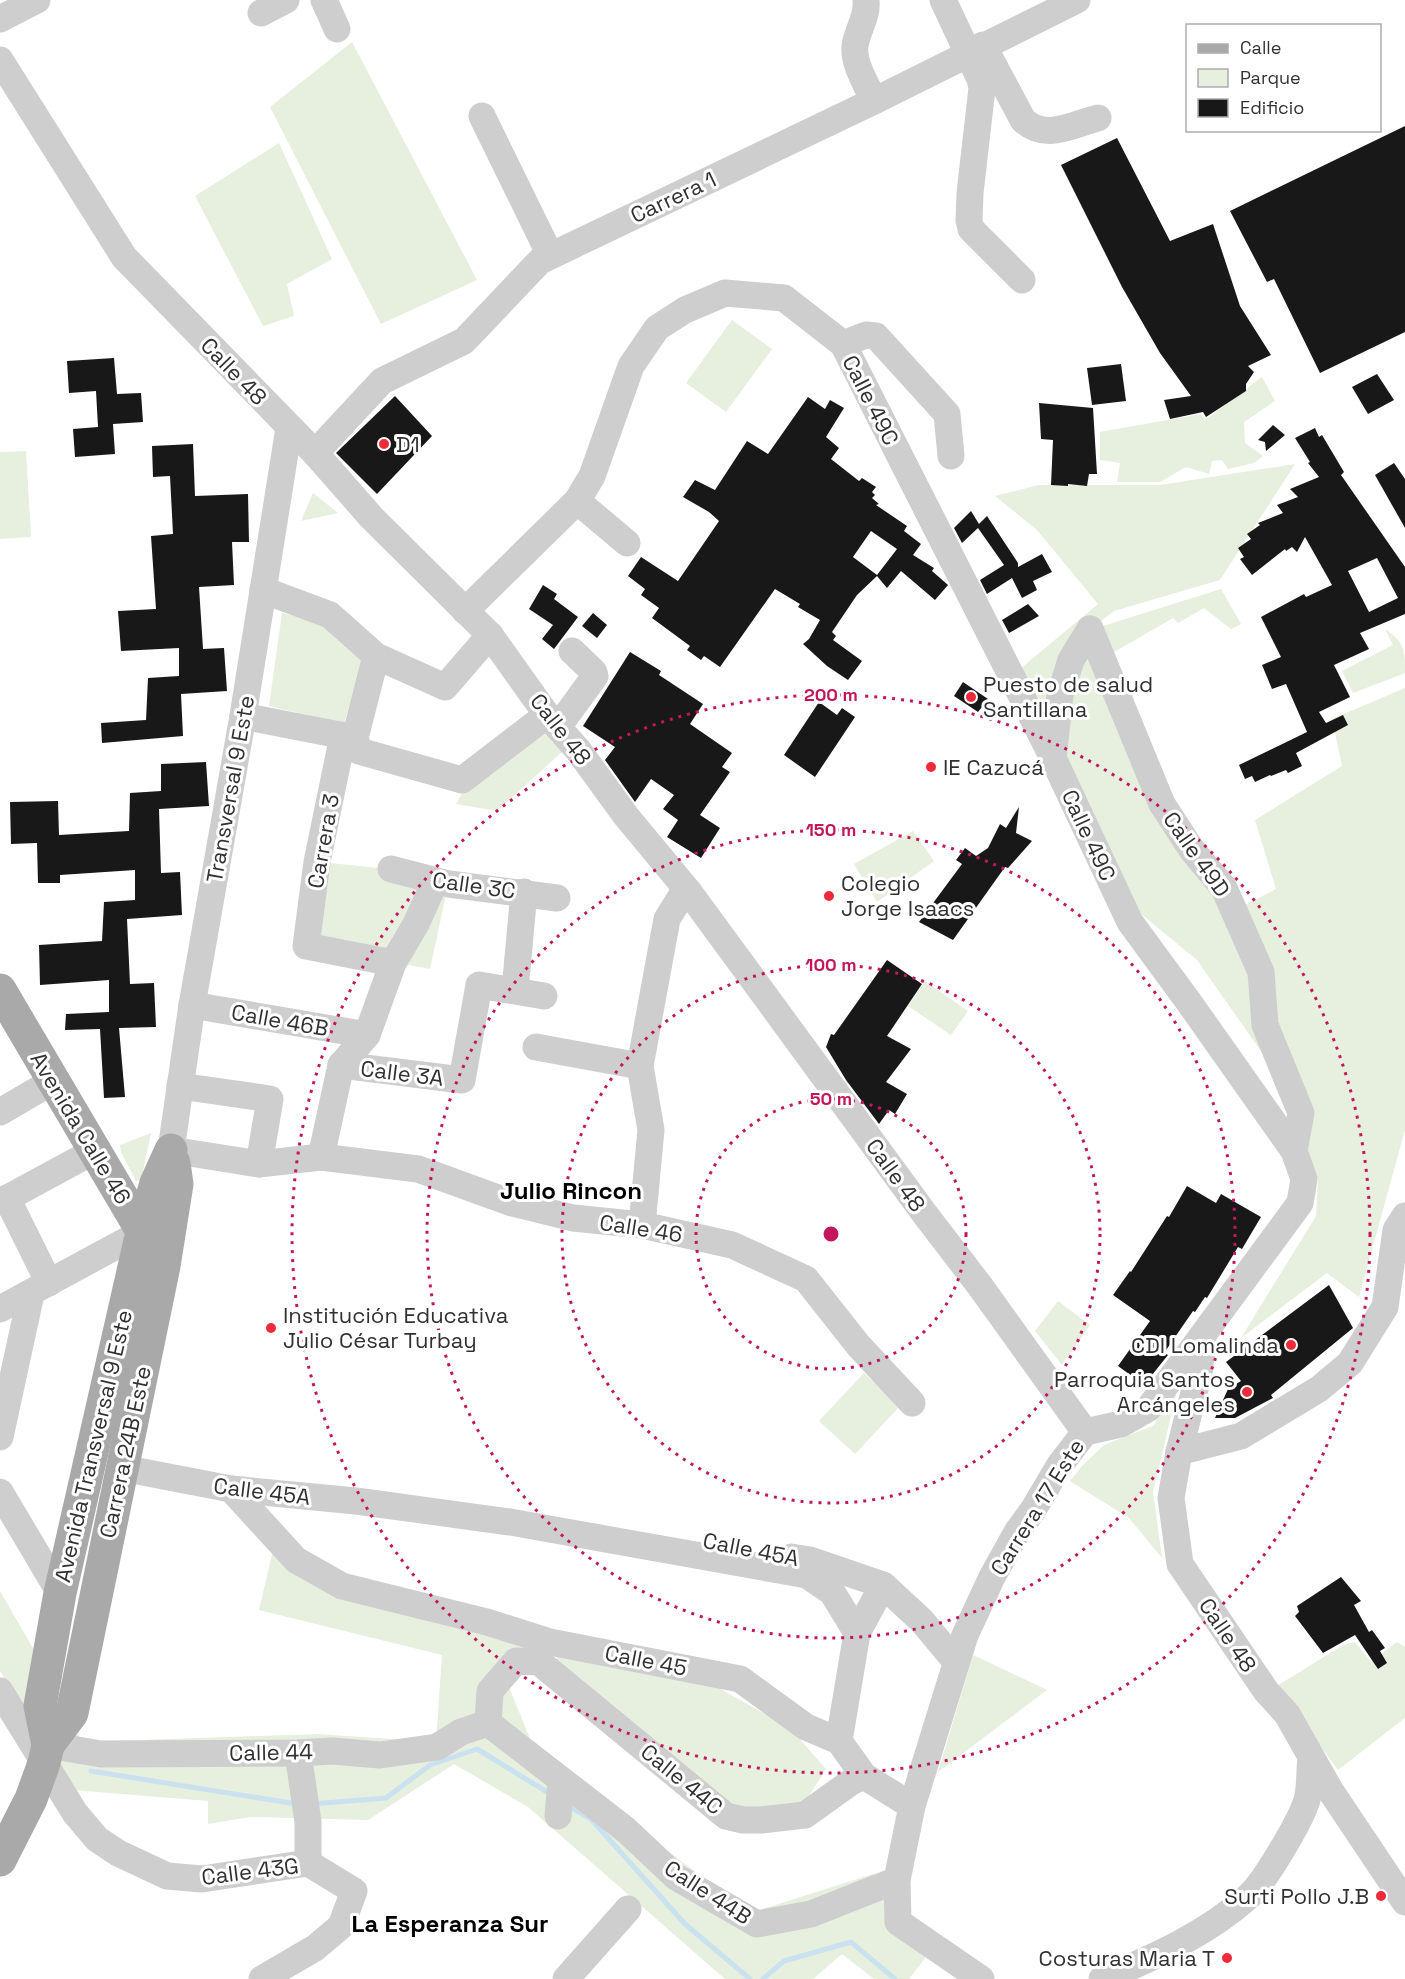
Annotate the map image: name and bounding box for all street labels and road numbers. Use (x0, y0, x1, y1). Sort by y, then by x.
street label: Carrera 1 (626, 165, 720, 229)
street label: Calle 48 (195, 331, 273, 411)
street label: Calle 49C (836, 350, 906, 450)
street label: Calle 48 (524, 687, 598, 771)
street label: Transversal 9 Este (200, 693, 260, 885)
street label: Calle 49C (1056, 785, 1122, 885)
street label: Carrera 3 (301, 792, 345, 890)
street label: Calle 49D (1157, 806, 1237, 902)
street label: Calle 3C (431, 865, 517, 905)
street label: Calle 46B (229, 998, 331, 1042)
street label: Avenida Calle 46 (25, 1047, 137, 1209)
street label: Calle 3A (359, 1054, 445, 1092)
street label: Calle 48 (860, 1133, 932, 1217)
street label: Calle 46 (598, 1208, 684, 1248)
street label: Avenida Transversal 9 Este (48, 1307, 138, 1585)
street label: Carrera 24B Este (93, 1363, 157, 1541)
street label: Carrera 17 Este (984, 1433, 1090, 1581)
street label: Calle 45A (212, 1471, 312, 1511)
street label: Calle 45A (701, 1526, 801, 1572)
street label: Calle 48 (1193, 1592, 1263, 1678)
street label: Calle 45 (603, 1638, 689, 1682)
street label: Calle 44 (229, 1737, 313, 1767)
street label: Calle 44C (635, 1737, 729, 1821)
street label: Calle 43G (200, 1851, 300, 1891)
street label: Calle 44B (659, 1853, 757, 1931)

